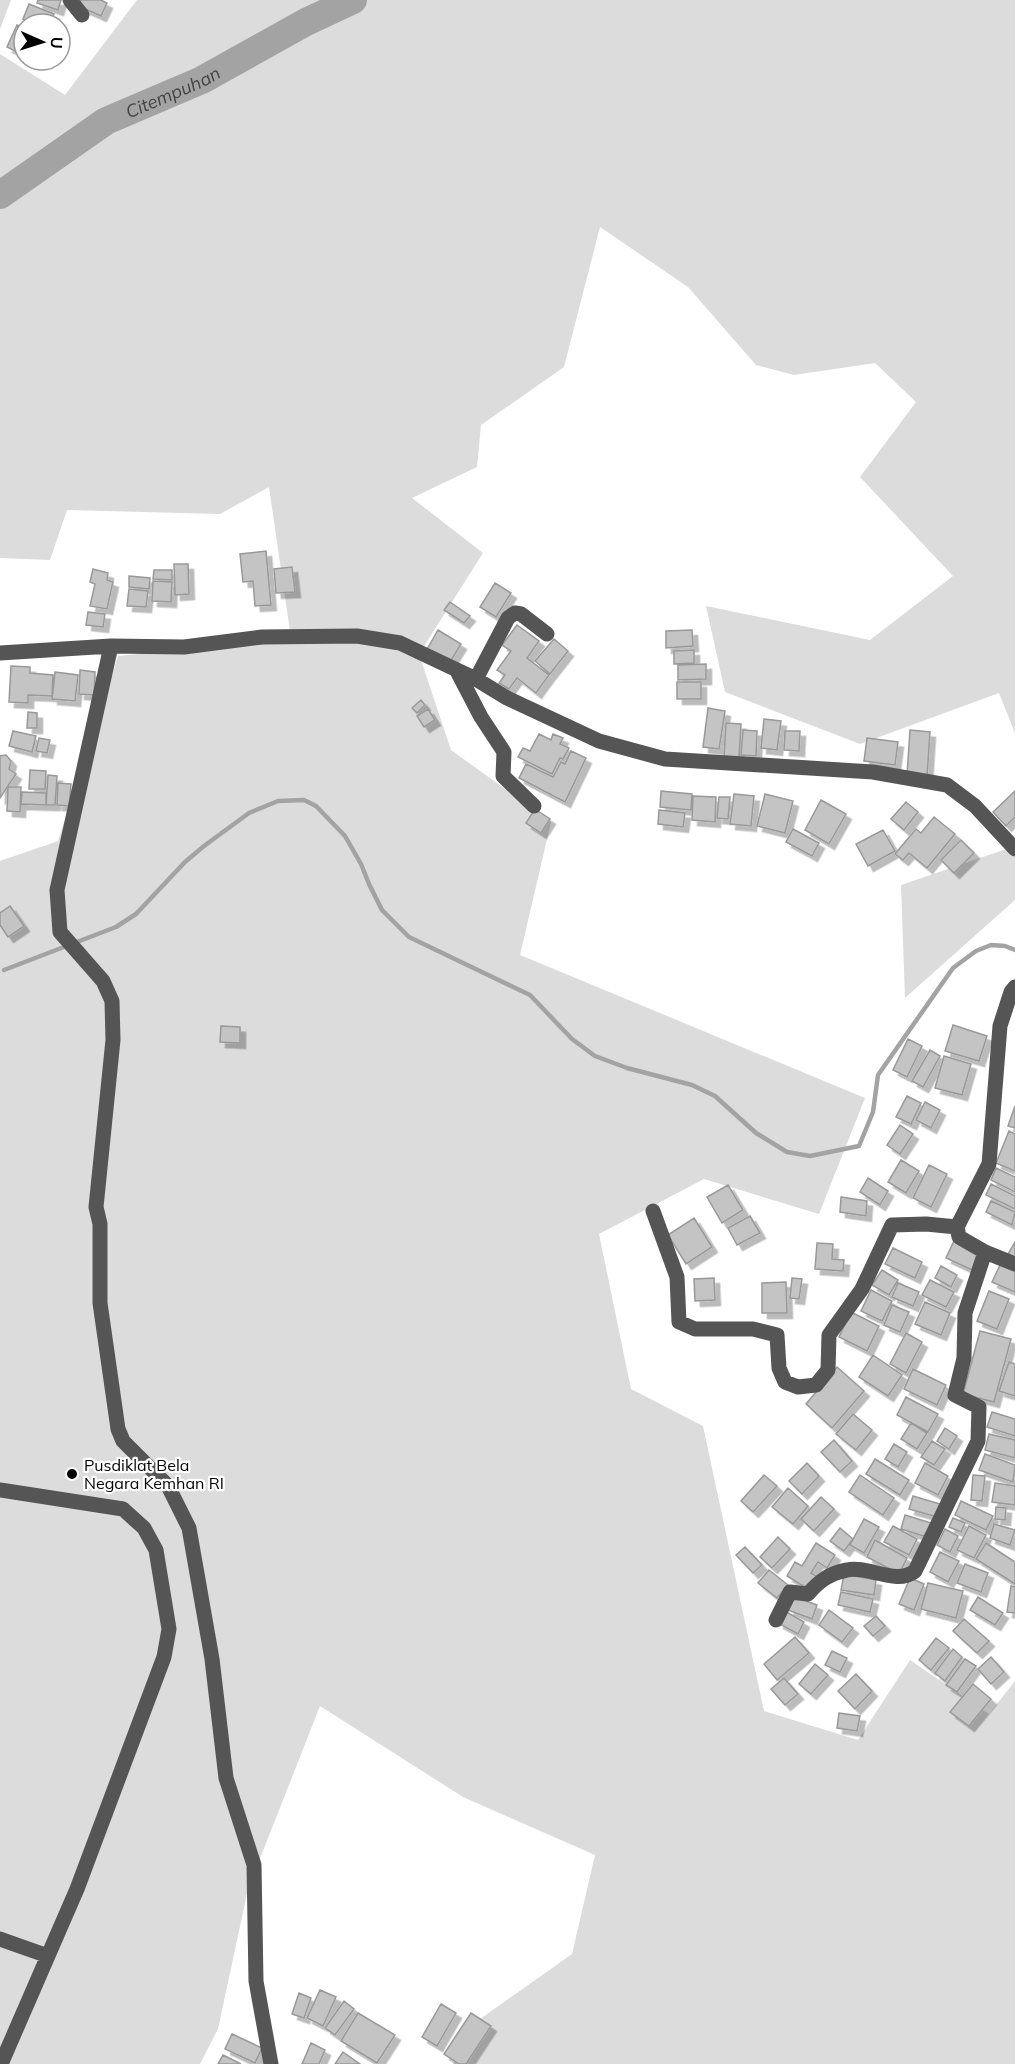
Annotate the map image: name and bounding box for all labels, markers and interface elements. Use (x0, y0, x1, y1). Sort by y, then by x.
north arrow (12, 12, 72, 72)
text: U (47, 36, 67, 49)
water label: Citempuhan (122, 61, 224, 123)
place label: Pusdiklat Bela Negara Kemhan RI (84, 1455, 224, 1493)
marker: Pusdiklat Bela Negara Kemhan RI (65, 1467, 79, 1481)

